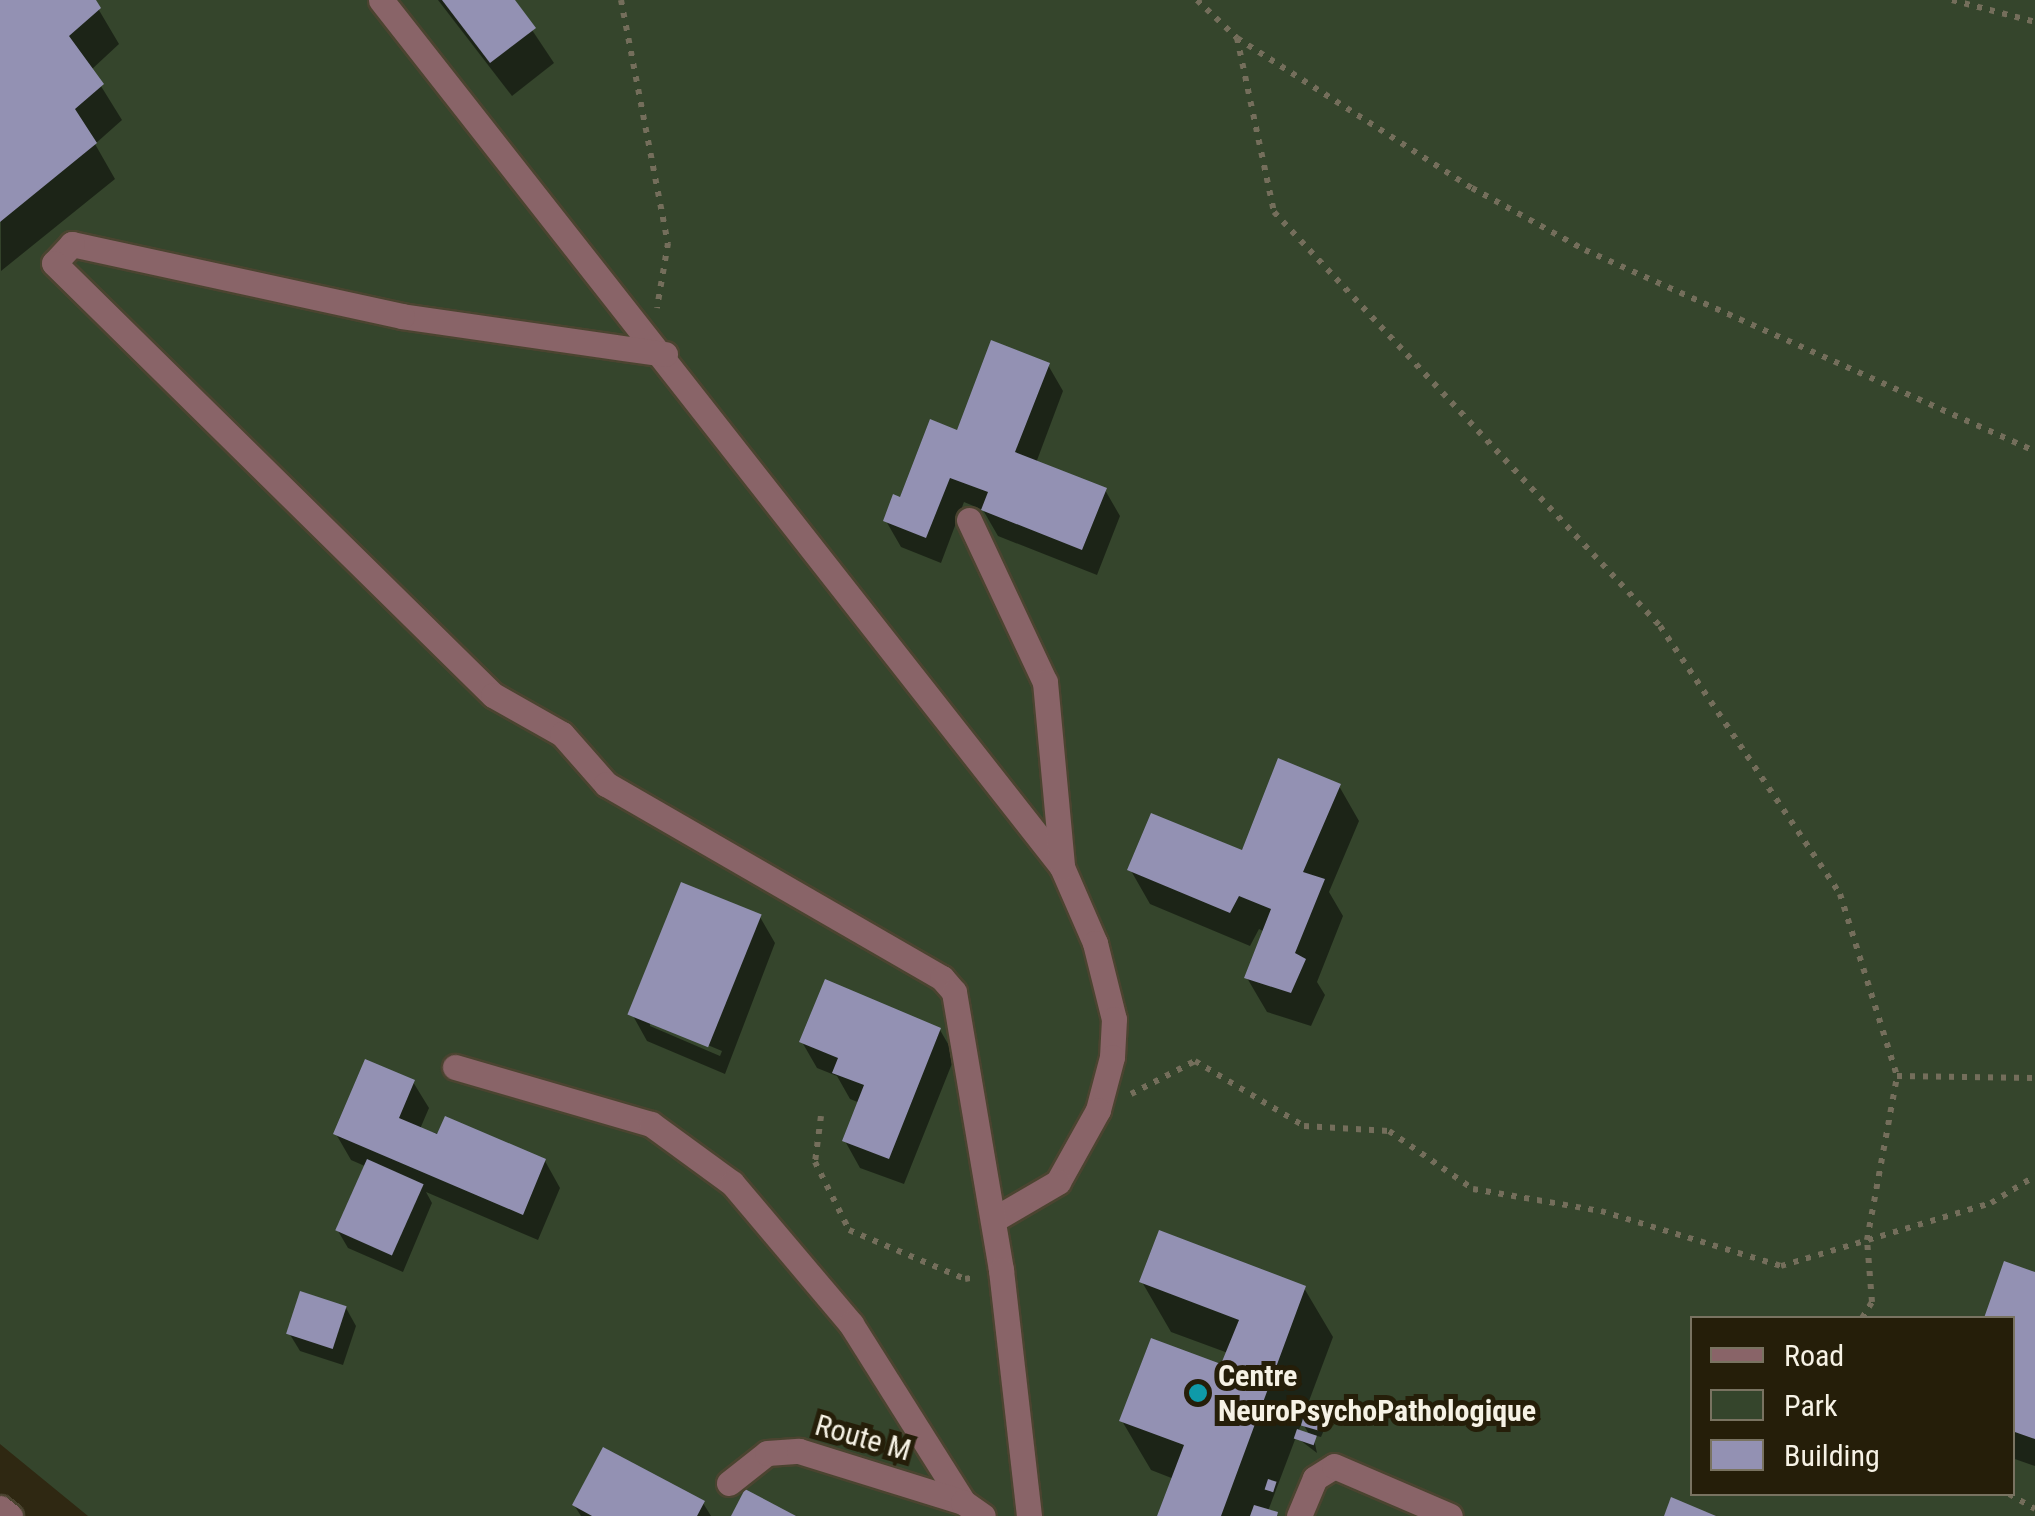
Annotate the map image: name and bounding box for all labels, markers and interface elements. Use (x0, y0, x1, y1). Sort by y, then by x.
legend (1690, 1316, 2015, 1496)
text: Road (1784, 1338, 1844, 1373)
place label: Centre NeuroPsychoPathologique (1218, 1358, 1536, 1428)
marker: Centre NeuroPsychoPathologique (1187, 1382, 1209, 1404)
text: Park (1784, 1388, 1838, 1423)
street label: Route M (811, 1407, 915, 1469)
text: Building (1784, 1438, 1880, 1473)

